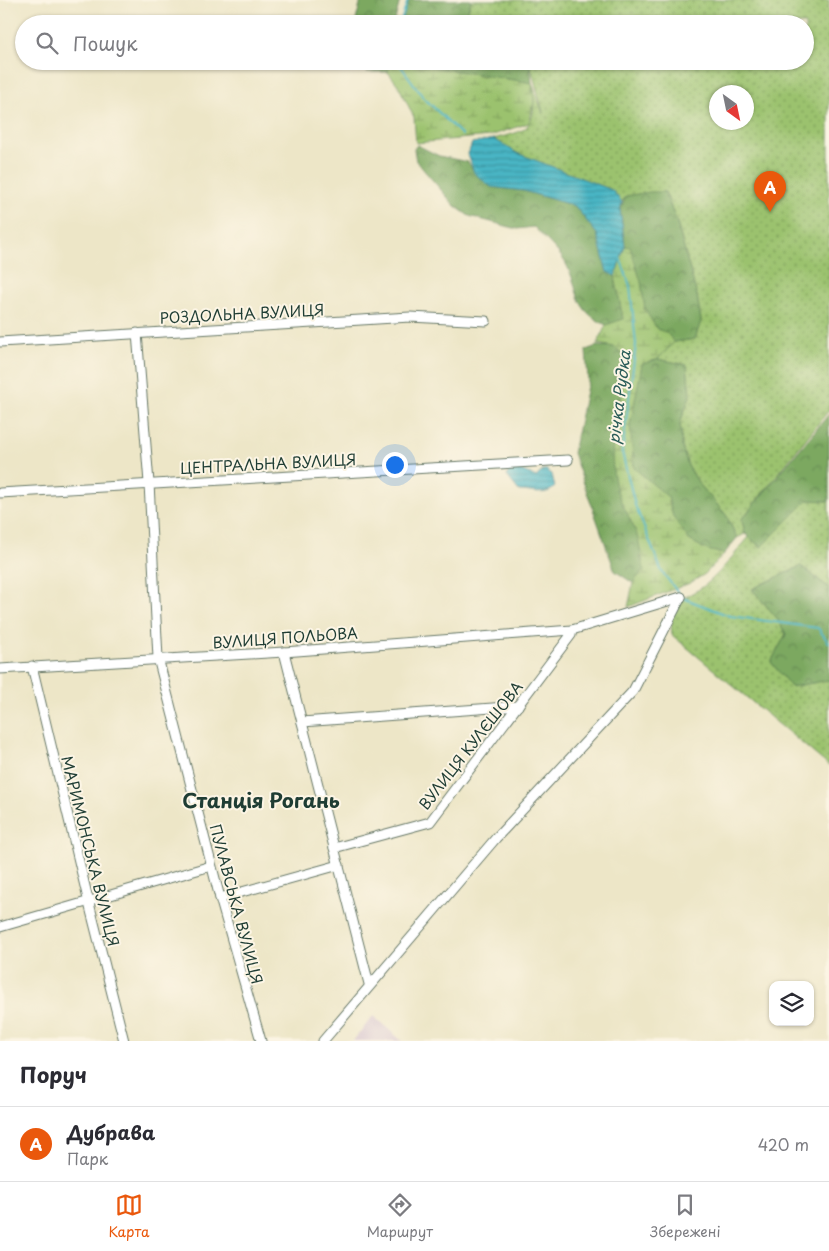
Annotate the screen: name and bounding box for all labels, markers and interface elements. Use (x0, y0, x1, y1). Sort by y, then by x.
search box (15, 15, 814, 70)
icon: search (33, 29, 61, 57)
text: Пошук (73, 29, 138, 57)
north arrow (709, 85, 754, 130)
pin: A (754, 171, 786, 212)
street label: РОЗДОЛЬНА ВУЛИЦЯ (159, 297, 325, 329)
water label: річка Рудка (600, 348, 636, 445)
street label: ЦЕНТРАЛЬНА ВУЛИЦЯ (179, 447, 357, 479)
your location (382, 452, 408, 478)
street label: ВУЛИЦЯ ПОЛЬОВА (212, 620, 358, 654)
street label: ВУЛИЦЯ КУЛЄШОВА (412, 676, 528, 814)
street label: МАРИМОНСЬКА ВУЛИЦЯ (56, 753, 126, 949)
district label: Станція Рогань (182, 785, 340, 815)
street label: ПУЛАВСЬКА ВУЛИЦЯ (205, 821, 269, 987)
map controls (769, 981, 814, 1026)
button: layers (769, 981, 814, 1026)
text: Поруч (20, 1058, 87, 1090)
text: Дубрава (67, 1118, 155, 1146)
text: A (30, 1132, 42, 1156)
text: 420 m (758, 1132, 809, 1156)
text: Парк (67, 1146, 108, 1170)
tab: Карта (109, 1191, 150, 1242)
tab: Маршрут (367, 1191, 433, 1242)
tab: Збережені (650, 1191, 720, 1242)

